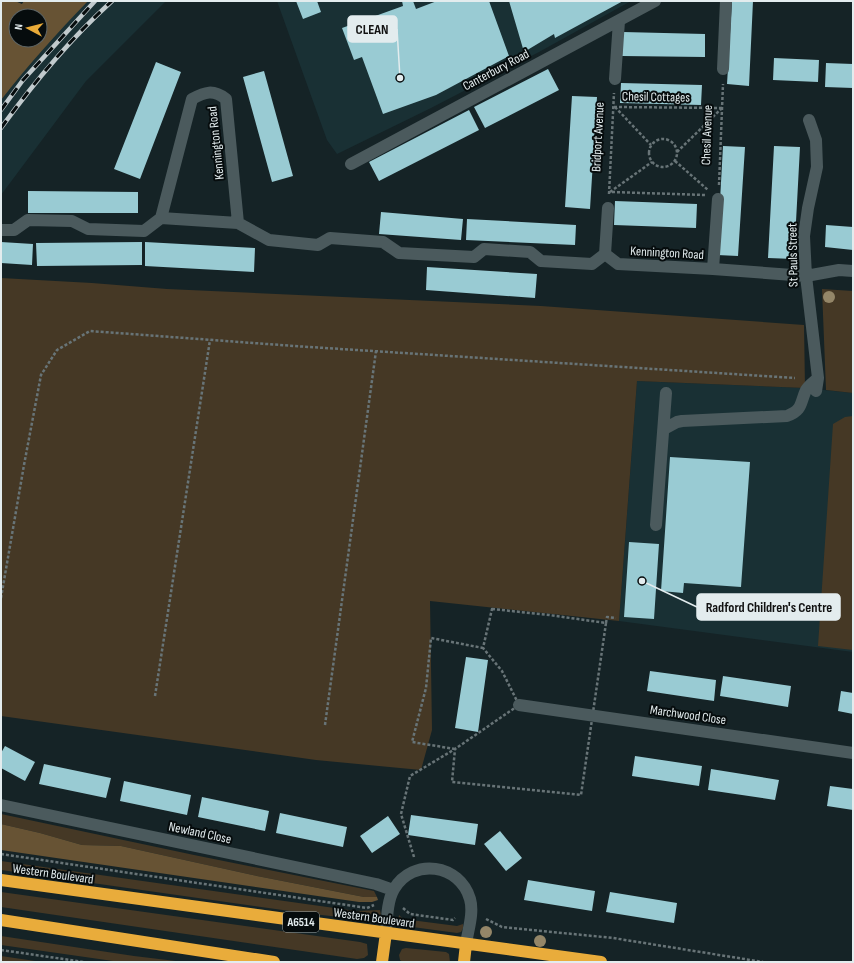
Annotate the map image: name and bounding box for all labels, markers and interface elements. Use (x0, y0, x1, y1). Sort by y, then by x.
north arrow (8, 8, 48, 48)
callout: CLEAN (348, 16, 397, 42)
text: CLEAN (356, 21, 388, 38)
text: N (12, 23, 25, 31)
street label: Canterbury Road (460, 46, 532, 94)
street label: Chesil Cottages (622, 88, 691, 106)
street label: Bridport Avenue (588, 102, 608, 172)
street label: Chesil Avenue (698, 105, 716, 165)
street label: Kennington Road (204, 106, 228, 180)
street label: St Pauls Street (784, 223, 802, 287)
street label: Kennington Road (630, 243, 704, 263)
callout: Radford Children's Centre (697, 594, 840, 620)
text: Radford Children's Centre (706, 599, 832, 616)
street label: Marchwood Close (649, 702, 727, 728)
street label: Newland Close (167, 819, 233, 847)
street label: Western Boulevard (12, 860, 94, 888)
street label: Western Boulevard (333, 904, 415, 932)
road number: A6514 (283, 912, 319, 932)

